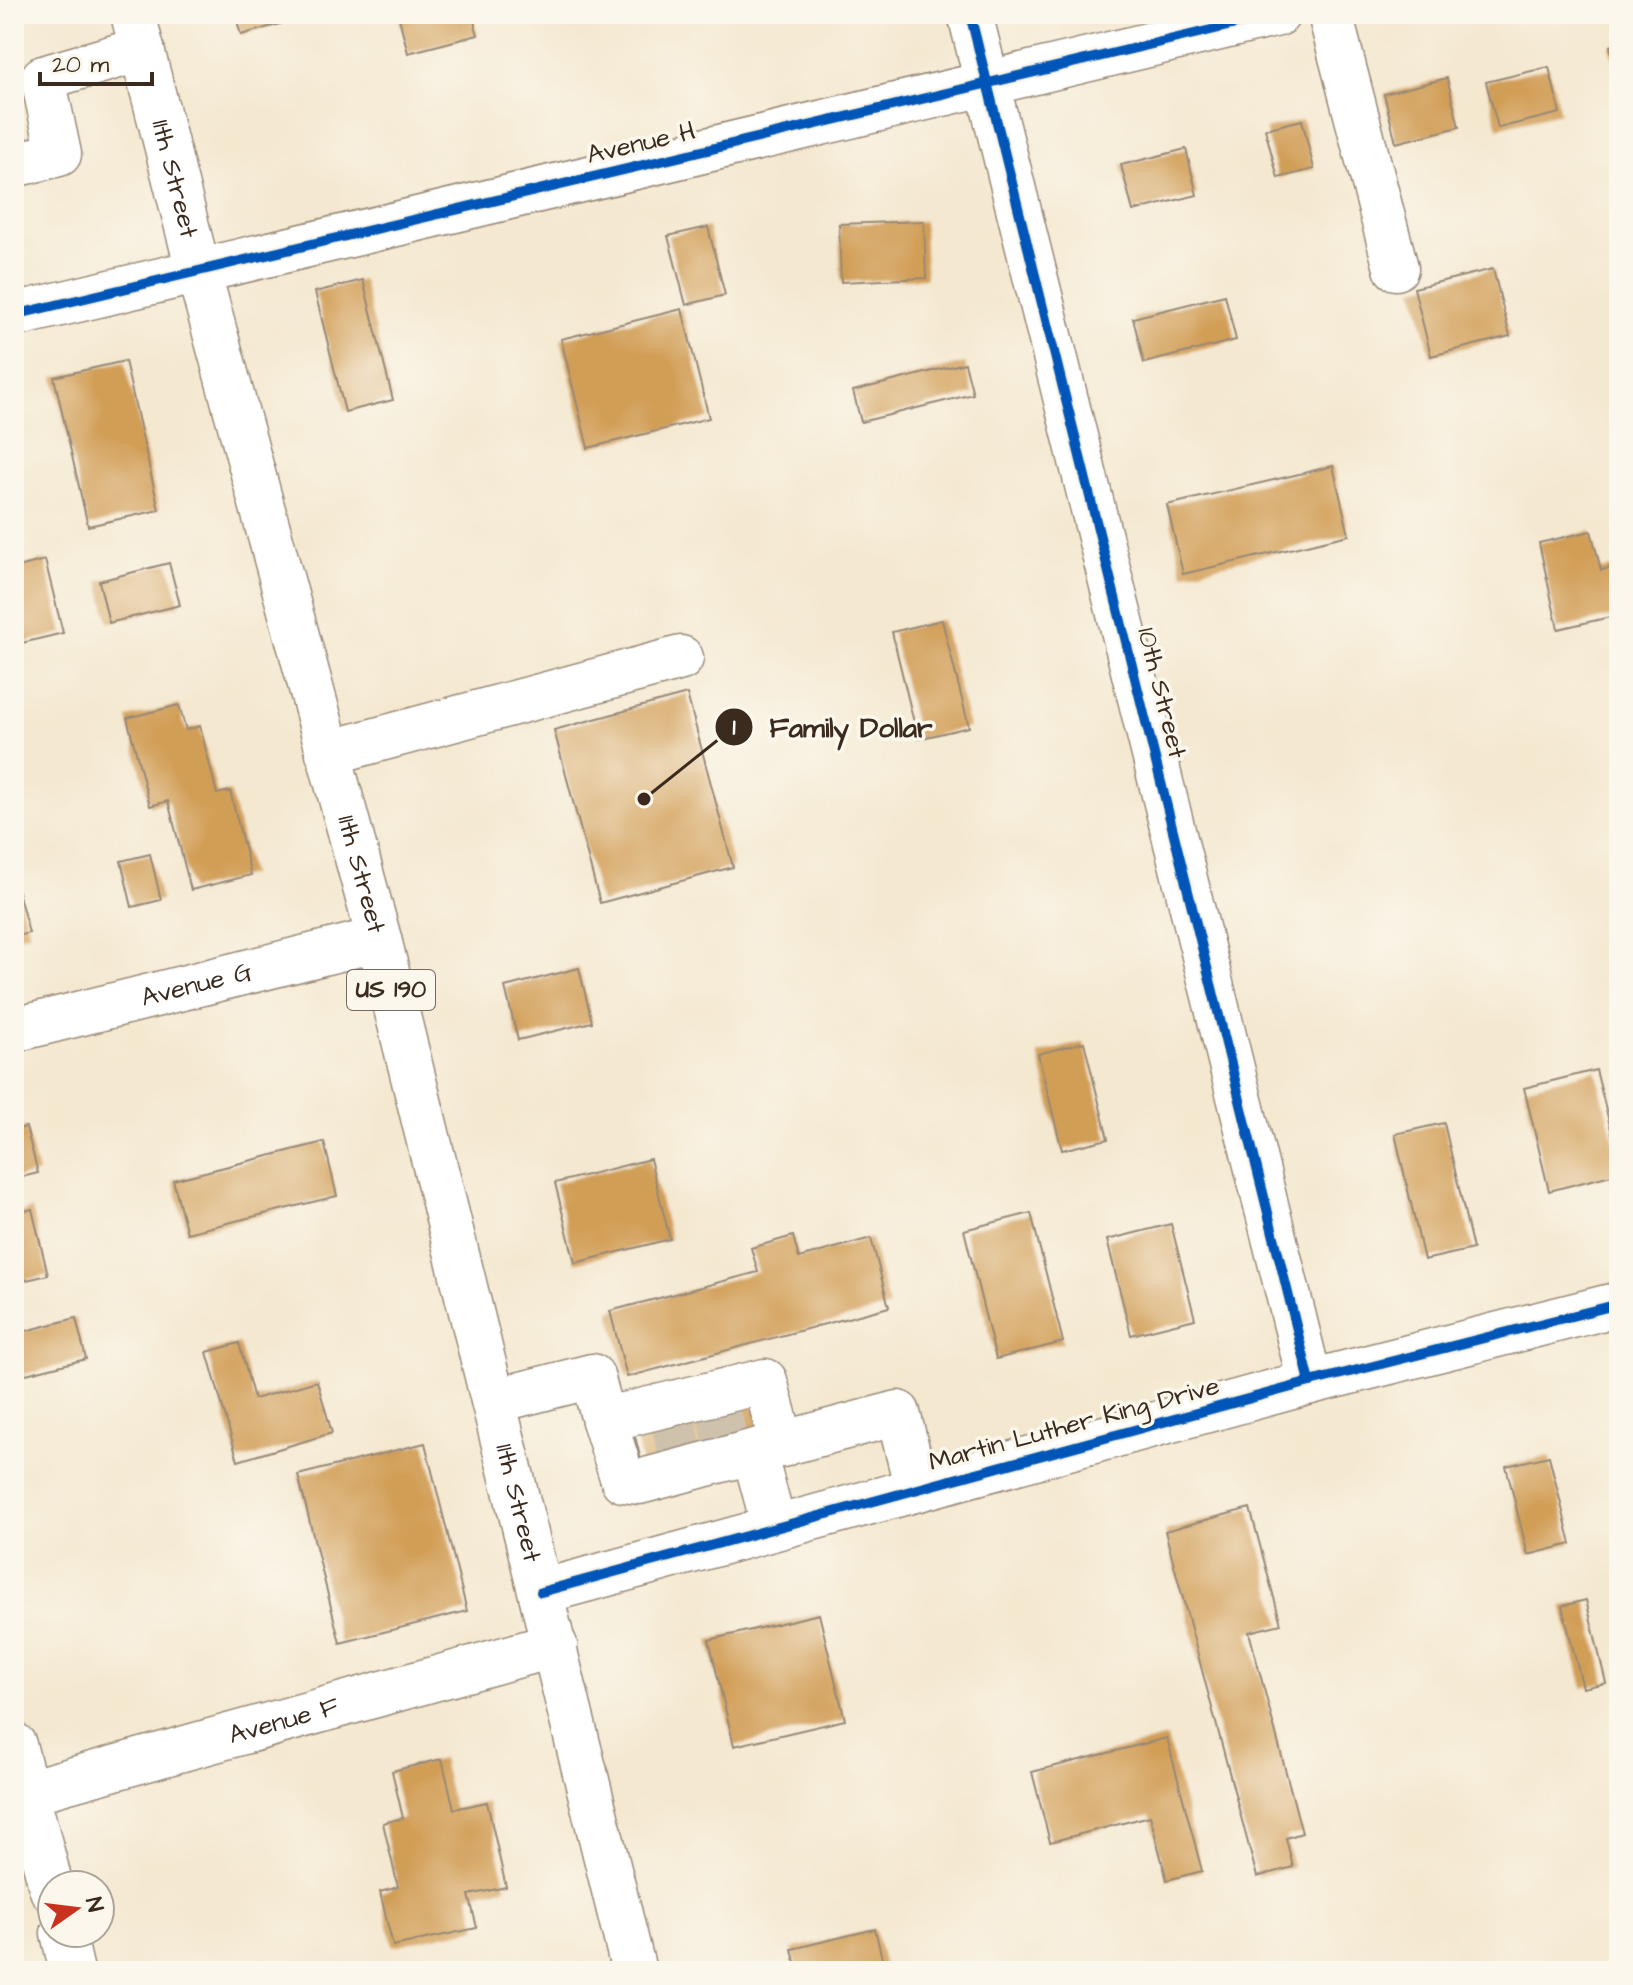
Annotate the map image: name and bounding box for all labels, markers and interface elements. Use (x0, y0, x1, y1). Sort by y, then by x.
scale bar (40, 36, 152, 86)
text: 20 m (52, 48, 109, 82)
street label: Avenue H (583, 113, 699, 173)
street label: 11th Street (143, 116, 207, 242)
street label: 10th Street (1128, 624, 1196, 763)
callout: Family Dollar (714, 701, 949, 753)
text: Family Dollar (769, 709, 933, 751)
text: 1 (732, 711, 736, 745)
street label: 11th Street (328, 811, 395, 938)
street label: Avenue G (137, 953, 256, 1016)
road number: US 190 (347, 970, 435, 1010)
street label: Martin Luther King Drive (925, 1368, 1224, 1482)
street label: 11th Street (486, 1440, 550, 1566)
street label: Avenue F (224, 1688, 343, 1753)
north arrow (36, 1869, 116, 1949)
text: N (77, 1894, 111, 1915)

